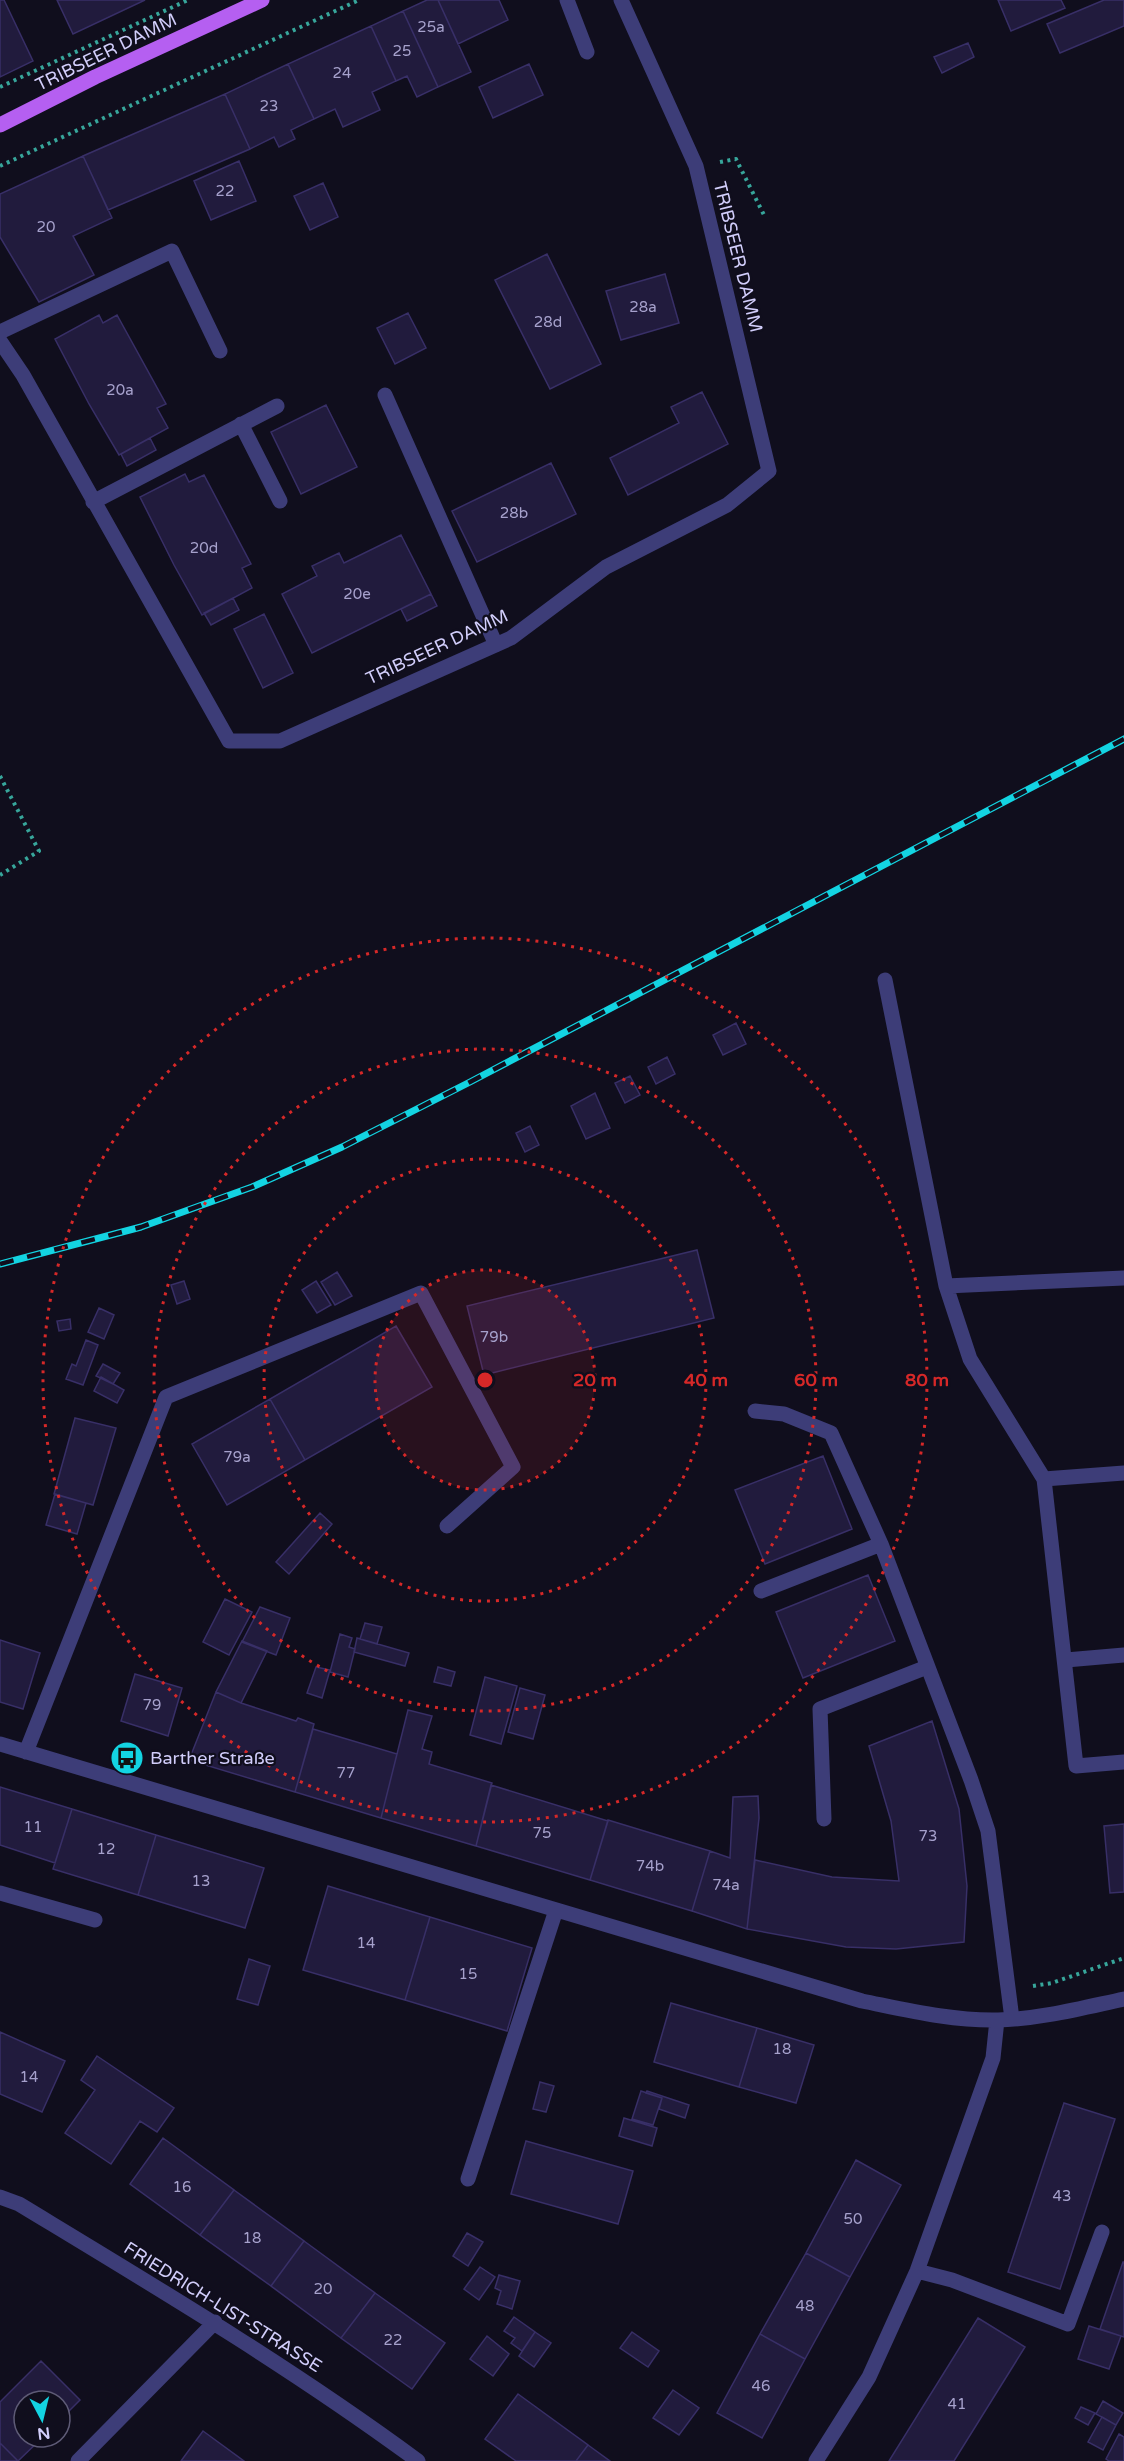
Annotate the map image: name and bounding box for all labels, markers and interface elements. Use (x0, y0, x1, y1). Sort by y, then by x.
street label: TRIBSEER DAMM (32, 8, 180, 96)
house number: 25a (417, 18, 445, 36)
house number: 25 (393, 42, 411, 60)
house number: 24 (333, 64, 351, 82)
house number: 23 (260, 97, 278, 115)
street label: TRIBSEER DAMM (709, 179, 767, 335)
house number: 22 (216, 182, 234, 200)
house number: 20 (37, 218, 55, 236)
house number: 28a (629, 298, 657, 316)
house number: 28d (534, 313, 562, 331)
house number: 20a (106, 381, 134, 399)
house number: 28b (500, 504, 528, 522)
house number: 20d (190, 539, 218, 557)
house number: 20e (343, 585, 371, 603)
street label: TRIBSEER DAMM (362, 604, 512, 690)
house number: 79b (480, 1328, 508, 1346)
text: 20 m (573, 1369, 617, 1391)
text: 40 m (684, 1369, 728, 1391)
text: 60 m (794, 1369, 838, 1391)
text: 80 m (905, 1369, 949, 1391)
centre of rings (475, 1370, 495, 1390)
house number: 79a (223, 1448, 251, 1466)
house number: 79 (143, 1696, 161, 1714)
bus stop icon: Barther Straße (109, 1740, 145, 1776)
place label: Barther Straße (150, 1747, 275, 1769)
house number: 77 (337, 1764, 355, 1782)
house number: 11 (24, 1818, 42, 1836)
house number: 75 (533, 1824, 551, 1842)
house number: 73 (919, 1827, 937, 1845)
house number: 12 (97, 1840, 115, 1858)
house number: 74b (636, 1857, 664, 1875)
house number: 13 (192, 1872, 210, 1890)
house number: 74a (712, 1876, 740, 1894)
house number: 14 (357, 1934, 375, 1952)
house number: 15 (459, 1965, 477, 1983)
house number: 18 (773, 2040, 791, 2058)
house number: 14 (20, 2068, 38, 2086)
house number: 16 (173, 2178, 191, 2196)
house number: 43 (1053, 2187, 1071, 2205)
house number: 50 (844, 2210, 862, 2228)
house number: 18 (243, 2229, 261, 2247)
street label: FRIEDRICH-LIST-STRASSE (120, 2237, 326, 2377)
house number: 20 (314, 2280, 332, 2298)
house number: 48 (796, 2297, 814, 2315)
house number: 22 (384, 2331, 402, 2349)
house number: 46 (752, 2377, 770, 2395)
north arrow (12, 2389, 72, 2449)
house number: 41 (948, 2395, 966, 2413)
text: N (36, 2422, 51, 2444)

